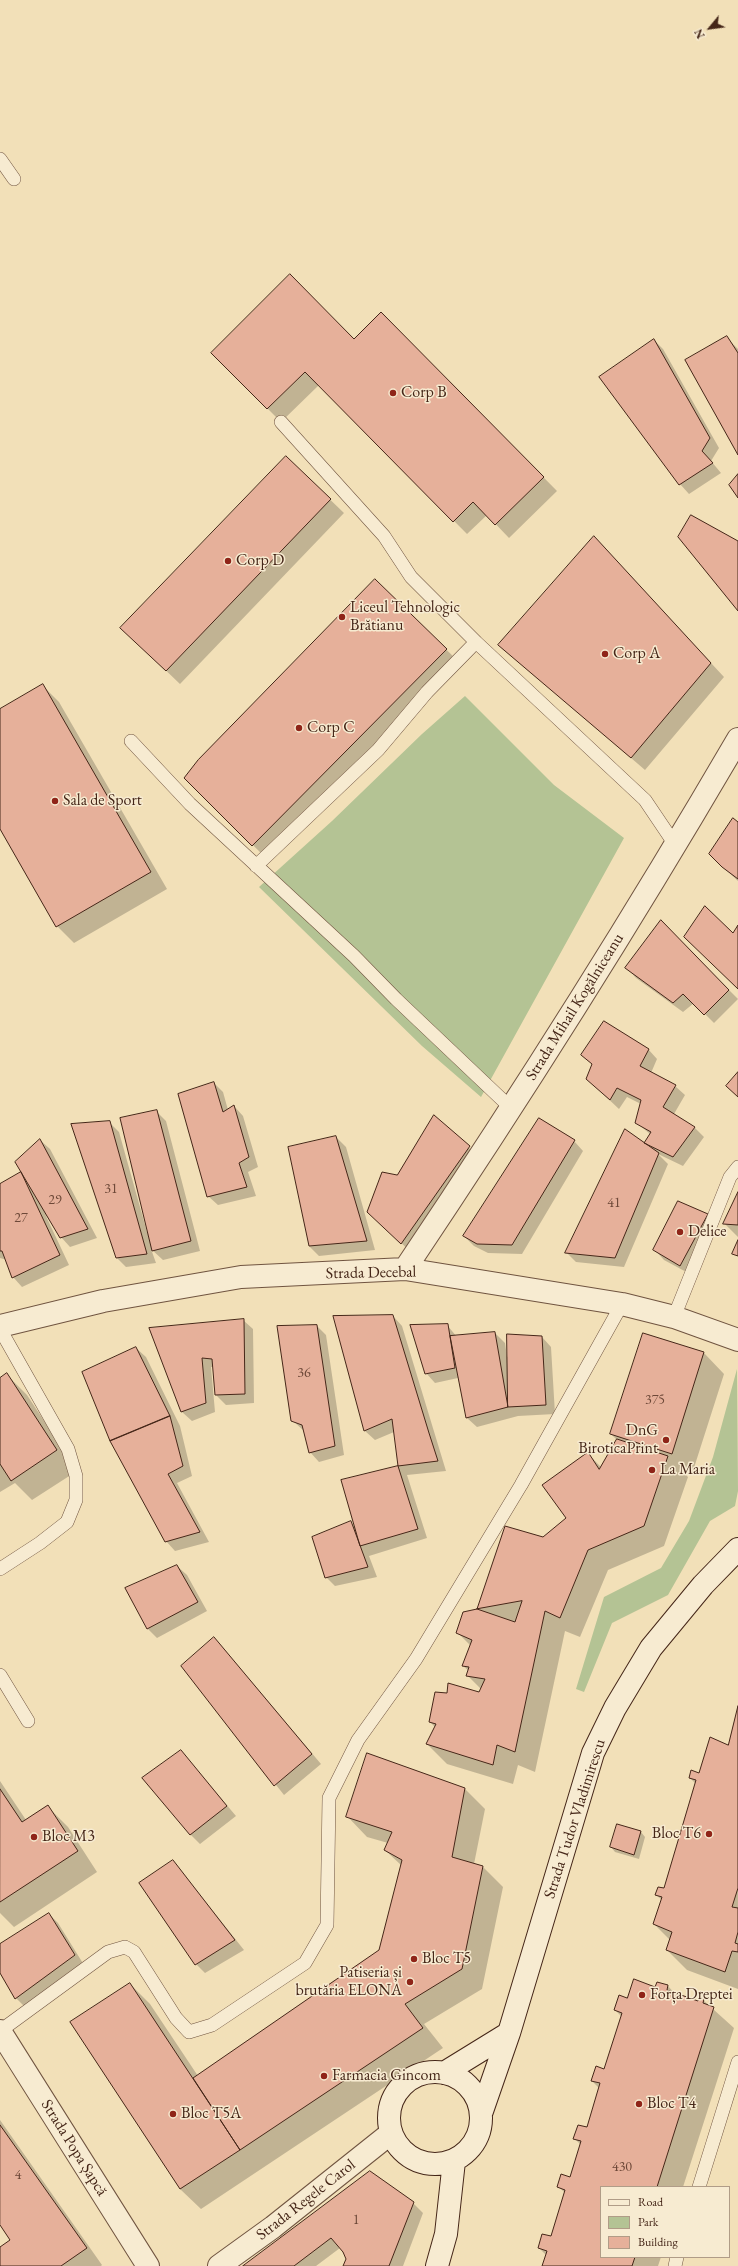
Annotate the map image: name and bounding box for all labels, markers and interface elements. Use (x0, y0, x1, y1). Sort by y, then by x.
north arrow (690, 8, 730, 48)
text: N (691, 27, 708, 41)
place label: Corp B (401, 383, 447, 403)
marker: Corp B (388, 388, 398, 398)
place label: Corp D (236, 551, 284, 571)
marker: Corp D (223, 556, 233, 566)
place label: Liceul Tehnologic Brătianu (350, 598, 460, 636)
marker: Liceul Tehnologic Brătianu (337, 612, 347, 622)
place label: Corp A (613, 644, 660, 664)
marker: Corp A (600, 649, 610, 659)
place label: Corp C (307, 718, 354, 738)
marker: Corp C (294, 723, 304, 733)
place label: Sala de Sport (63, 791, 142, 811)
marker: Sala de Sport (50, 796, 60, 806)
street label: Strada Mihail Kogălniceanu (522, 930, 628, 1084)
house number: 31 (104, 1181, 118, 1197)
house number: 29 (48, 1192, 62, 1208)
house number: 41 (607, 1195, 621, 1211)
house number: 27 (14, 1210, 28, 1226)
place label: Delice (688, 1222, 726, 1242)
marker: Delice (675, 1227, 685, 1237)
street label: Strada Decebal (326, 1263, 416, 1283)
house number: 36 (297, 1365, 311, 1381)
house number: 375 (645, 1392, 665, 1408)
place label: DnG BiroticaPrint (578, 1421, 658, 1459)
marker: DnG BiroticaPrint (661, 1435, 671, 1445)
place label: La Maria (660, 1460, 715, 1480)
marker: La Maria (647, 1465, 657, 1475)
street label: Strada Tudor Vladimirescu (540, 1737, 610, 1901)
place label: Bloc T6 (652, 1824, 701, 1844)
place label: Bloc M3 (42, 1827, 95, 1847)
marker: Bloc T6 (704, 1829, 714, 1839)
marker: Bloc M3 (29, 1832, 39, 1842)
place label: Bloc T5 (422, 1949, 471, 1969)
marker: Bloc T5 (409, 1954, 419, 1964)
place label: Patiseria și brutăria ELONA (295, 1963, 402, 2001)
marker: Patiseria și brutăria ELONA (405, 1977, 415, 1987)
place label: Forța Dreptei (650, 1985, 733, 2005)
marker: Forța Dreptei (637, 1990, 647, 2000)
place label: Farmacia Gincom (332, 2066, 441, 2086)
marker: Farmacia Gincom (319, 2071, 329, 2081)
place label: Bloc T4 (647, 2094, 696, 2114)
street label: Strada Popa Șapcă (37, 2096, 111, 2200)
marker: Bloc T4 (634, 2099, 644, 2109)
place label: Bloc T5A (181, 2104, 241, 2124)
marker: Bloc T5A (168, 2109, 178, 2119)
street label: Strada Regele Carol (253, 2155, 359, 2245)
house number: 430 (612, 2159, 632, 2175)
house number: 4 (15, 2167, 21, 2183)
legend (600, 2186, 730, 2258)
text: Road (638, 2194, 663, 2210)
house number: 1 (353, 2212, 359, 2228)
text: Park (638, 2214, 658, 2230)
text: Building (638, 2234, 678, 2250)

